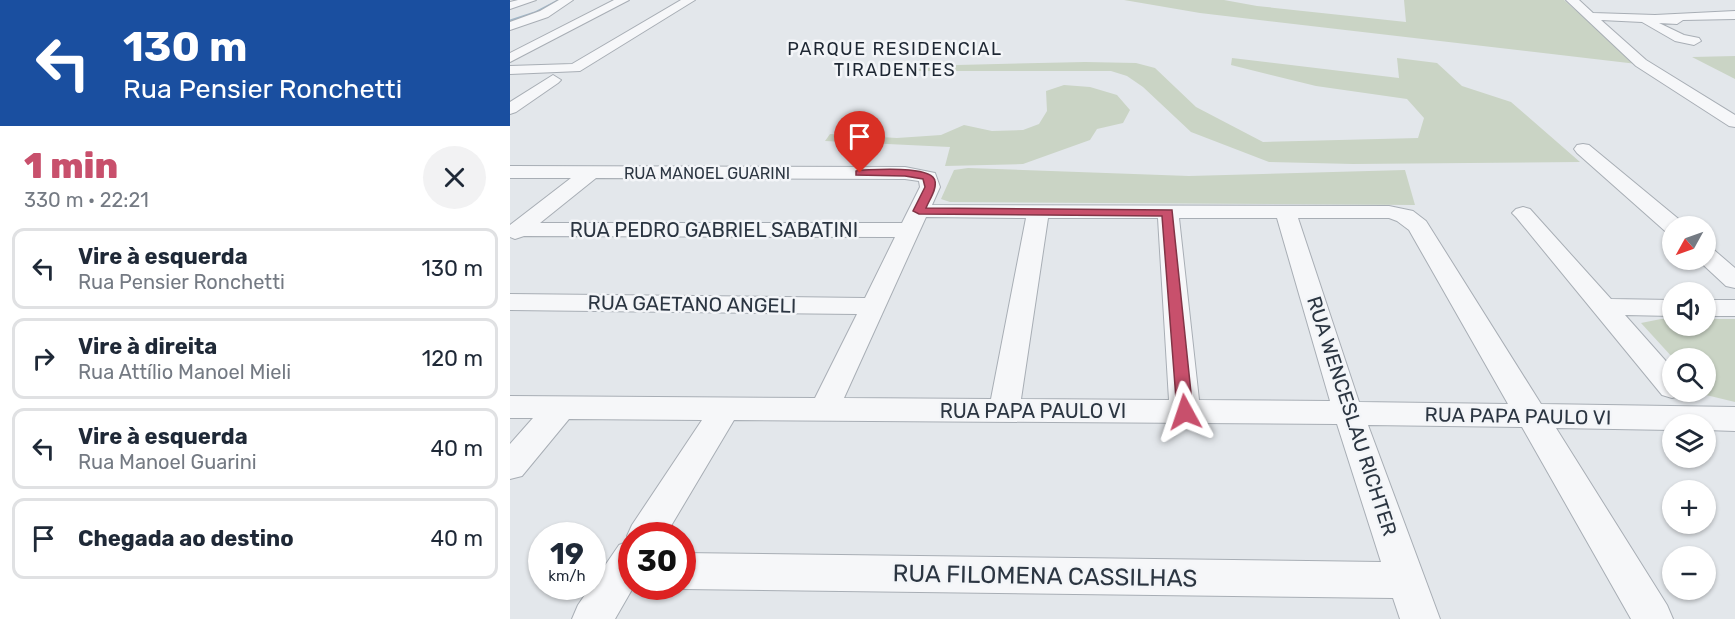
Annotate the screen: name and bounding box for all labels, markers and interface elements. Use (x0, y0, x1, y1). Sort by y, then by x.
text: 130 m (123, 22, 248, 72)
icon: left (24, 24, 102, 102)
district label: PARQUE RESIDENCIAL TIRADENTES (787, 38, 1003, 81)
text: Rua Pensier Ronchetti (123, 73, 402, 105)
pin (834, 111, 885, 173)
icon: arrive (843, 120, 876, 153)
text: 1 min (24, 144, 118, 187)
button: close (423, 146, 486, 209)
street label: RUA MANOEL GUARINI (624, 164, 790, 183)
text: 330 m · 22:21 (24, 188, 149, 212)
north arrow (1662, 216, 1716, 270)
map controls (1662, 216, 1716, 600)
street label: RUA PEDRO GABRIEL SABATINI (570, 218, 858, 242)
text: Vire à esquerda (78, 243, 248, 270)
icon: left (27, 252, 60, 285)
text: 130 m (421, 255, 483, 282)
text: Rua Pensier Ronchetti (78, 270, 285, 294)
button: sound (1662, 282, 1716, 336)
street label: RUA GAETANO ANGELI (588, 290, 796, 318)
street label: RUA WENCESLAU RICHTER (1302, 293, 1402, 539)
text: Vire à direita (78, 333, 217, 360)
icon: right (27, 342, 60, 375)
text: 120 m (422, 345, 483, 372)
button: search (1662, 348, 1716, 402)
text: Rua Attílio Manoel Mieli (78, 360, 291, 384)
position arrow (1153, 380, 1217, 444)
street label: RUA PAPA PAULO VI (940, 399, 1126, 423)
street label: RUA PAPA PAULO VI (1425, 402, 1611, 430)
button: layers (1662, 414, 1716, 468)
text: Vire à esquerda (78, 423, 248, 450)
icon: left (27, 432, 60, 465)
text: 40 m (430, 435, 483, 462)
text: Rua Manoel Guarini (78, 450, 257, 474)
button: + (1662, 480, 1716, 534)
icon: arrive (27, 522, 60, 555)
speed limit sign: 30 (618, 522, 696, 600)
text: Chegada ao destino (78, 525, 294, 552)
text: 40 m (430, 525, 483, 552)
text: 19 (550, 536, 584, 572)
button: − (1662, 546, 1716, 600)
street label: RUA FILOMENA CASSILHAS (892, 559, 1198, 593)
text: km/h (548, 567, 586, 585)

